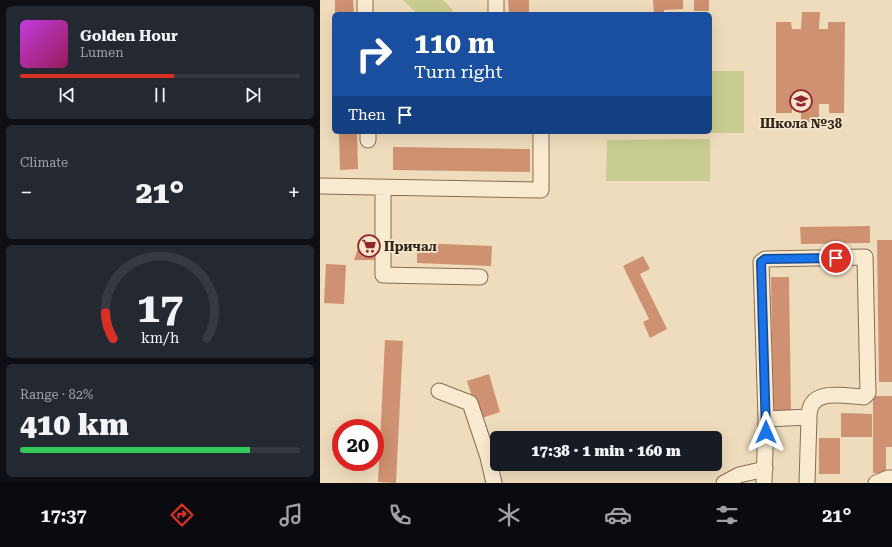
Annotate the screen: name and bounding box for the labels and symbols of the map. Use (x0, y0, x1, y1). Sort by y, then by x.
school or university icon: Школа №38 (788, 88, 814, 114)
place label: Школа №38 (760, 116, 843, 131)
supermarket icon: Причал (356, 233, 382, 259)
place label: Причал (384, 239, 437, 254)
pin (819, 241, 853, 275)
position arrow (745, 411, 787, 453)
speed limit sign: 20 (332, 419, 384, 471)

